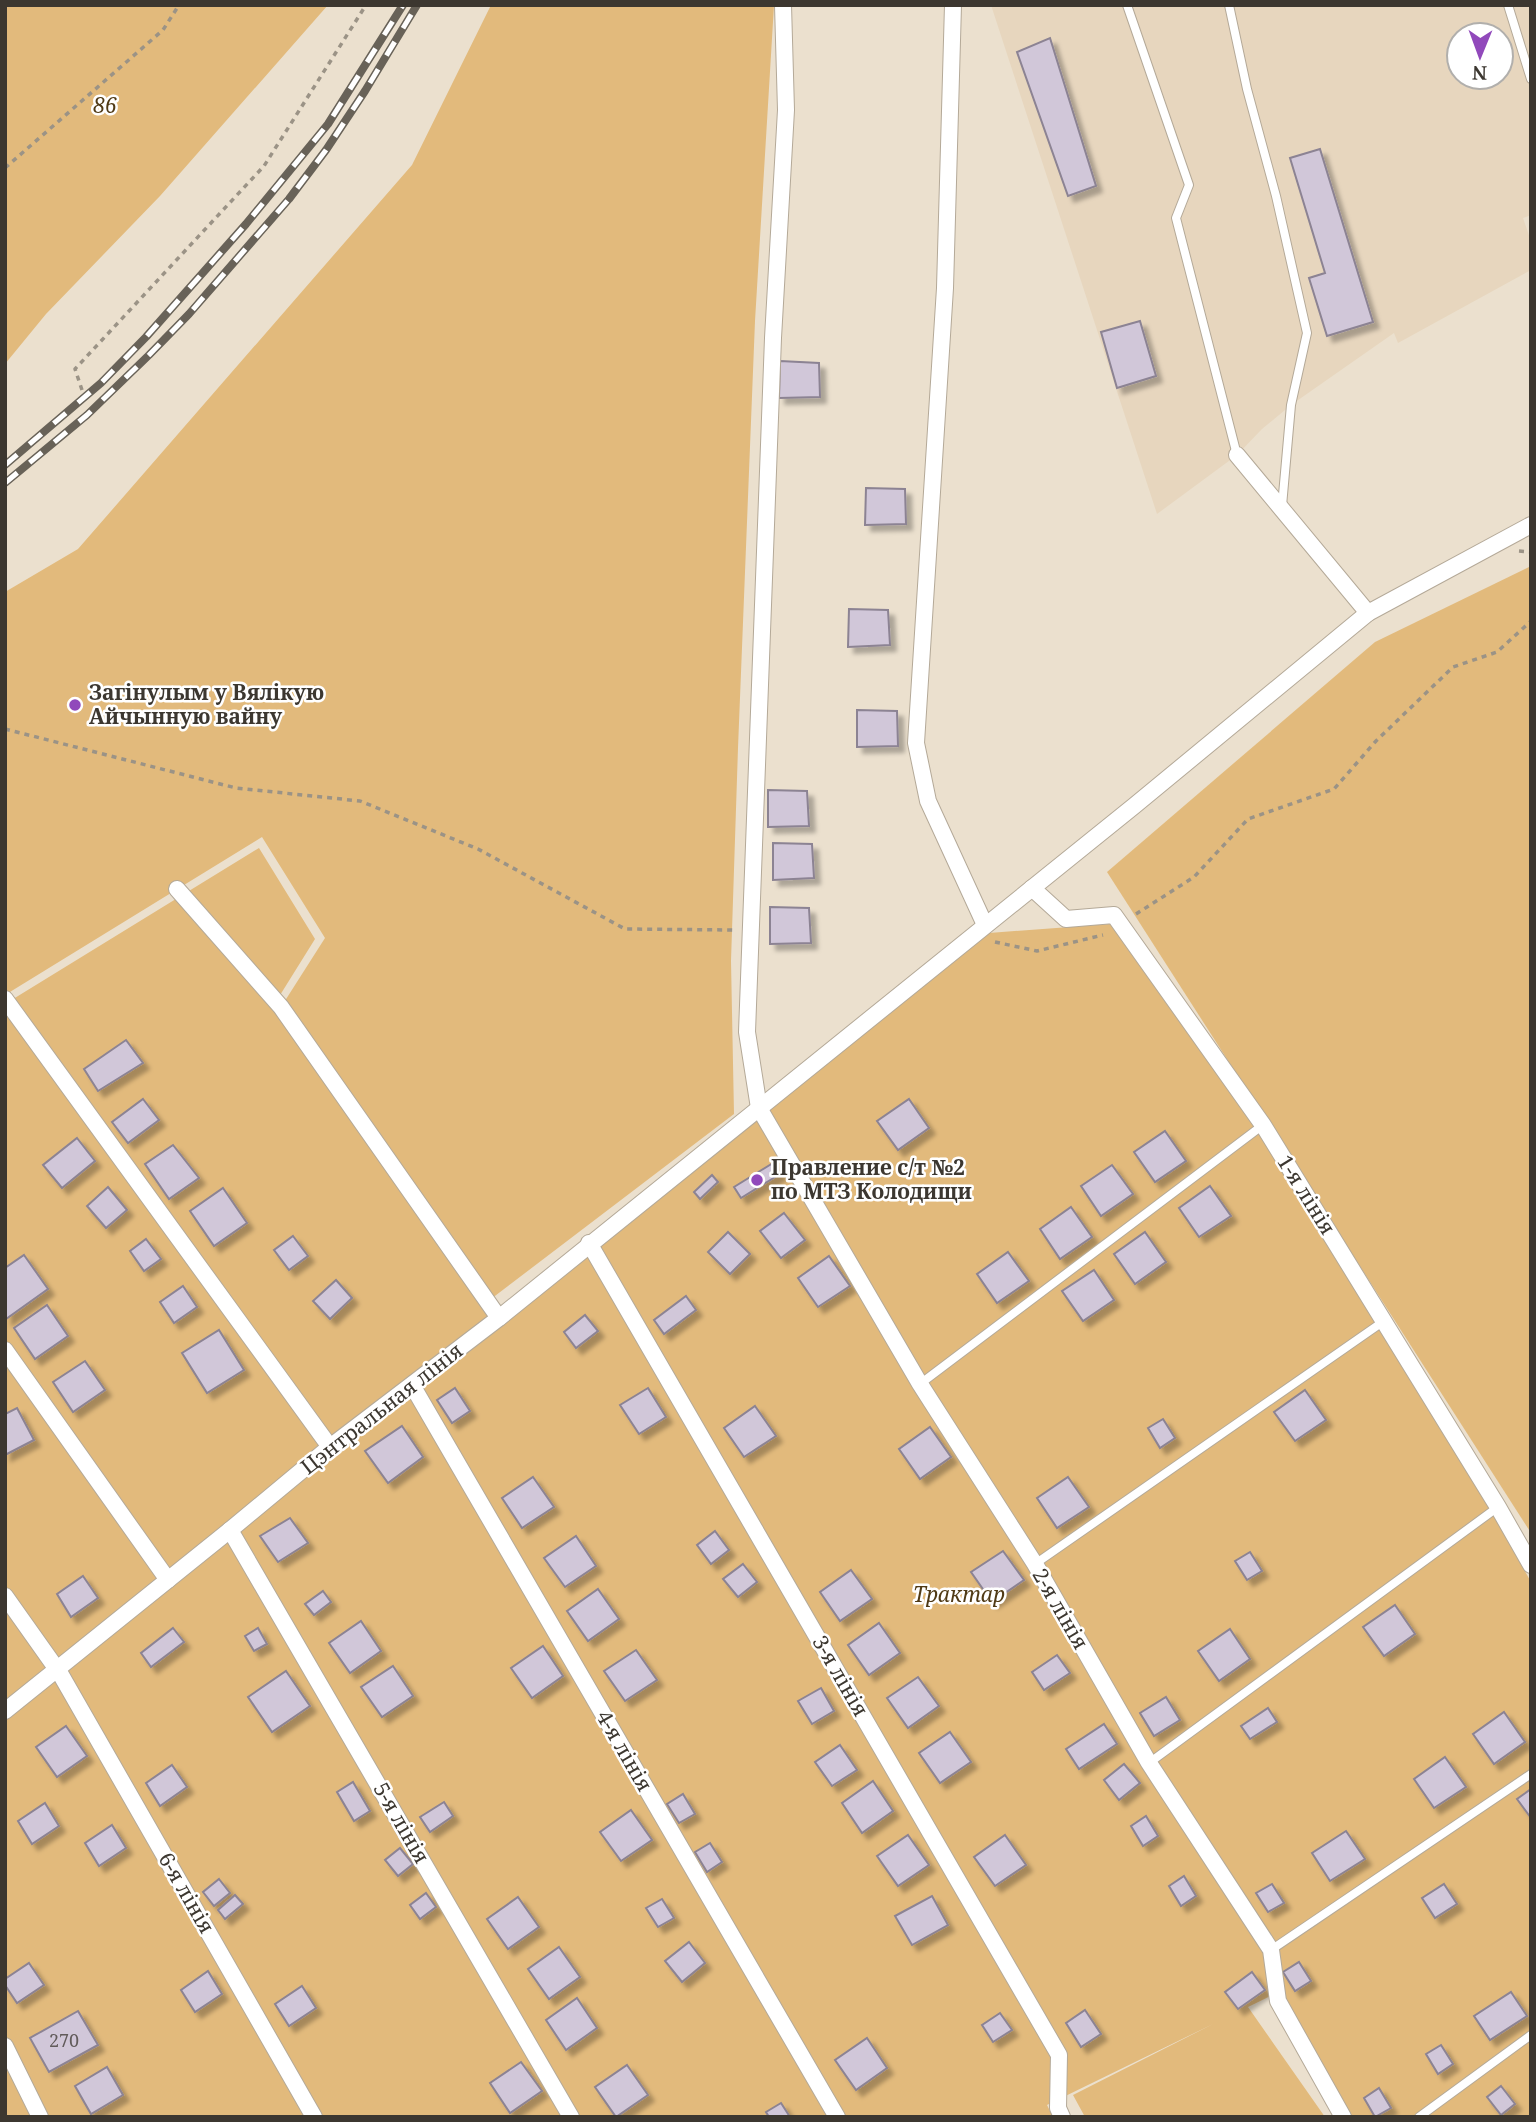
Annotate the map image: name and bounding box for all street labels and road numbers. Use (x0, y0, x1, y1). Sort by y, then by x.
street label: 1-я лінія (1271, 1149, 1342, 1240)
street label: Цэнтральная лінія (295, 1336, 468, 1480)
street label: 2-я лінія (1026, 1563, 1095, 1654)
street label: 3-я лінія (806, 1630, 875, 1721)
street label: 4-я лінія (590, 1705, 659, 1796)
street label: 5-я лінія (367, 1777, 436, 1868)
street label: 6-я лінія (152, 1847, 221, 1938)

